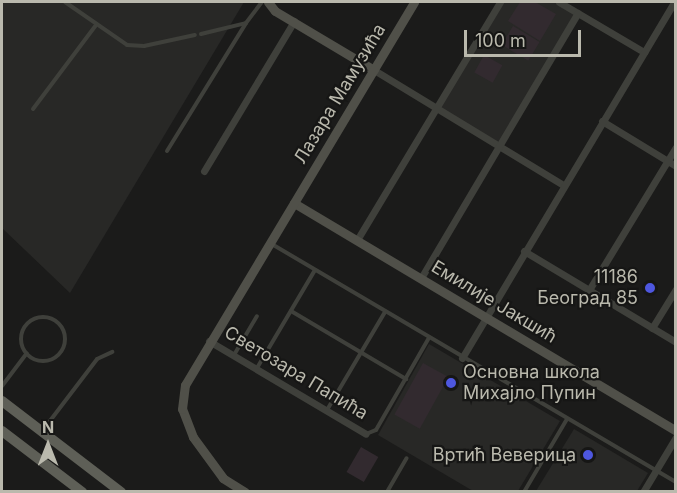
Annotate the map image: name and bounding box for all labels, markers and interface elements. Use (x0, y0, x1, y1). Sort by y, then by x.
scale bar (467, 18, 584, 56)
street label: Лазара Мамузића (290, 20, 390, 168)
text: 100 m (475, 30, 526, 51)
street label: Емилије Јакшић (427, 256, 561, 348)
place label: 11186 Београд 85 (537, 267, 638, 310)
marker: 11186 Београд 85 (643, 281, 657, 295)
street label: Светозара Папића (220, 322, 372, 424)
place label: Основна школа Михајло Пупин (463, 362, 600, 404)
marker: Основна школа Михајло Пупин (444, 376, 458, 390)
north arrow (18, 415, 78, 475)
text: N (42, 417, 54, 437)
place label: Вртић Веверица (433, 444, 576, 466)
marker: Вртић Веверица (581, 448, 595, 462)

